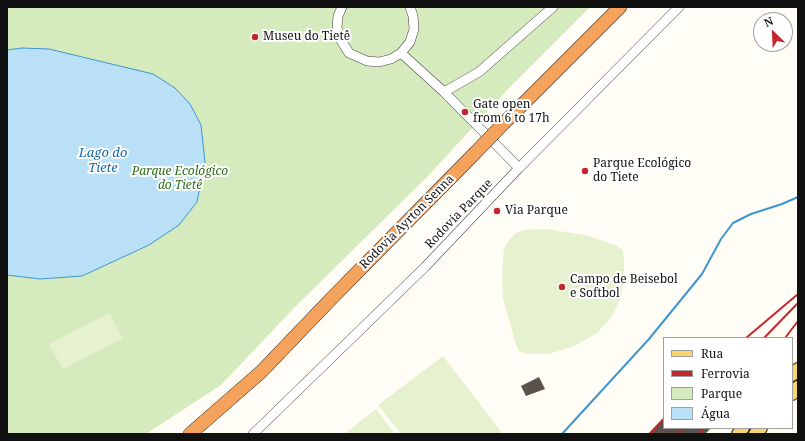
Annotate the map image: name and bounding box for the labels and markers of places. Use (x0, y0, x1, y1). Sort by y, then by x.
place label: Museu do Tietê (263, 30, 350, 44)
marker: Museu do Tietê (250, 32, 260, 42)
place label: Gate open from 6 to 17h (473, 98, 550, 126)
marker: Gate open from 6 to 17h (460, 107, 470, 117)
place label: Parque Ecológico do Tiete (593, 157, 691, 185)
marker: Parque Ecológico do Tiete (580, 166, 590, 176)
place label: Via Parque (505, 204, 568, 218)
marker: Via Parque (492, 206, 502, 216)
place label: Campo de Beisebol e Softbol (570, 273, 678, 301)
marker: Campo de Beisebol e Softbol (557, 282, 567, 292)

